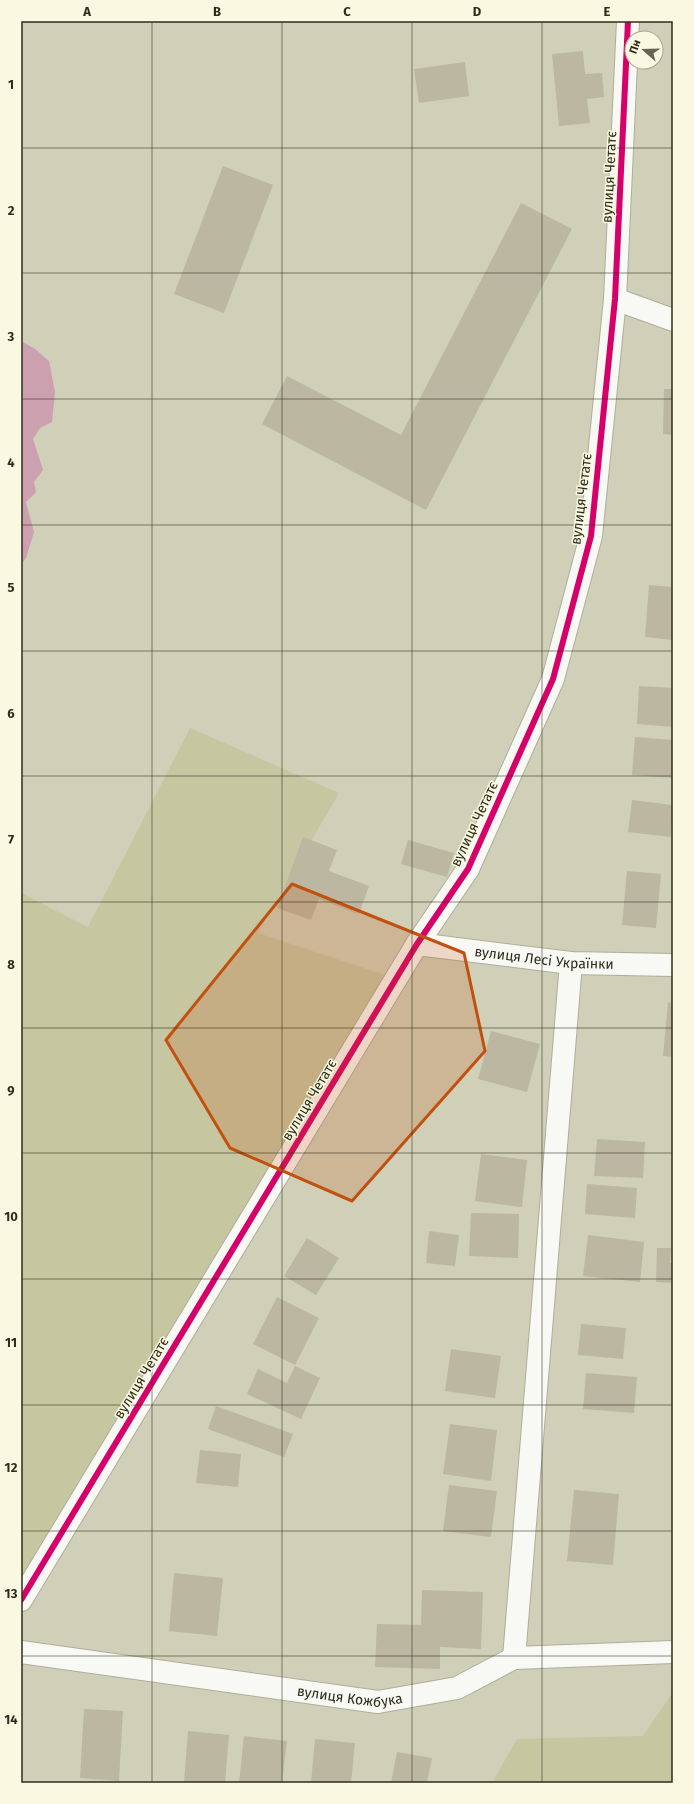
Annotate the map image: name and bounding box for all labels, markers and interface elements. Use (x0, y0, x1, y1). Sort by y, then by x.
text: A (82, 4, 91, 19)
text: B (213, 4, 221, 19)
text: C (343, 4, 351, 19)
text: D (473, 4, 482, 19)
text: E (604, 4, 611, 19)
north arrow (624, 30, 664, 70)
text: Пн (627, 38, 644, 55)
text: 1 (8, 77, 14, 92)
street label: вулиця Четатє (599, 130, 620, 223)
text: 2 (8, 203, 15, 218)
text: 3 (7, 329, 15, 344)
street label: вулиця Четатє (567, 452, 596, 546)
text: 4 (7, 455, 15, 470)
text: 5 (8, 580, 15, 595)
text: 6 (7, 706, 15, 721)
street label: вулиця Четатє (447, 779, 502, 870)
text: 7 (8, 832, 14, 847)
street label: вулиця Лесі Українки (473, 943, 614, 973)
text: 8 (7, 957, 15, 972)
street label: вулиця Четатє (278, 1056, 341, 1144)
text: 9 (7, 1083, 15, 1098)
text: 10 (4, 1209, 18, 1224)
street label: вулиця Четатє (110, 1334, 173, 1422)
text: 11 (5, 1335, 17, 1350)
text: 12 (5, 1460, 18, 1475)
text: 13 (5, 1586, 18, 1601)
street label: вулиця Кожбука (296, 1683, 404, 1711)
text: 14 (4, 1712, 18, 1727)

